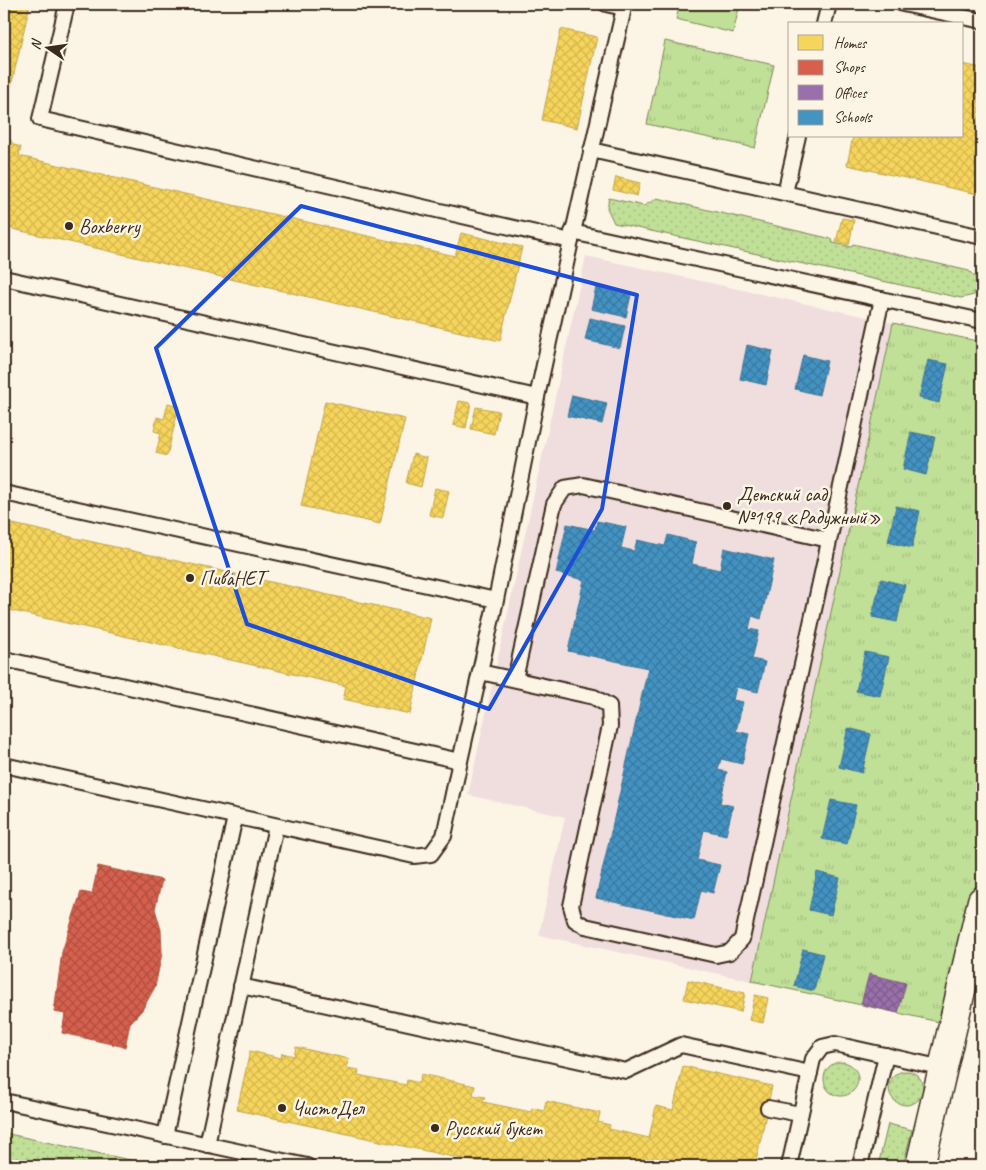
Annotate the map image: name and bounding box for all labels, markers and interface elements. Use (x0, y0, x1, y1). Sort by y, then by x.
north arrow (22, 22, 72, 72)
legend (788, 22, 964, 138)
text: Homes (834, 34, 868, 53)
text: N (27, 37, 46, 51)
text: Shops (834, 58, 867, 77)
text: Offices (834, 84, 868, 103)
text: Schools (834, 108, 873, 127)
place label: Boxberry (79, 214, 141, 239)
marker: Boxberry (63, 220, 75, 232)
place label: Детский сад №199 «Радужный» (737, 482, 881, 530)
marker: Детский сад №199 «Радужный» (721, 500, 733, 512)
place label: ПиваНЕТ (200, 566, 270, 591)
marker: ПиваНЕТ (184, 572, 196, 584)
place label: ЧистоДел (292, 1096, 365, 1121)
marker: ЧистоДел (276, 1102, 288, 1114)
place label: Русский букет (445, 1116, 543, 1141)
marker: Русский букет (429, 1122, 441, 1134)

